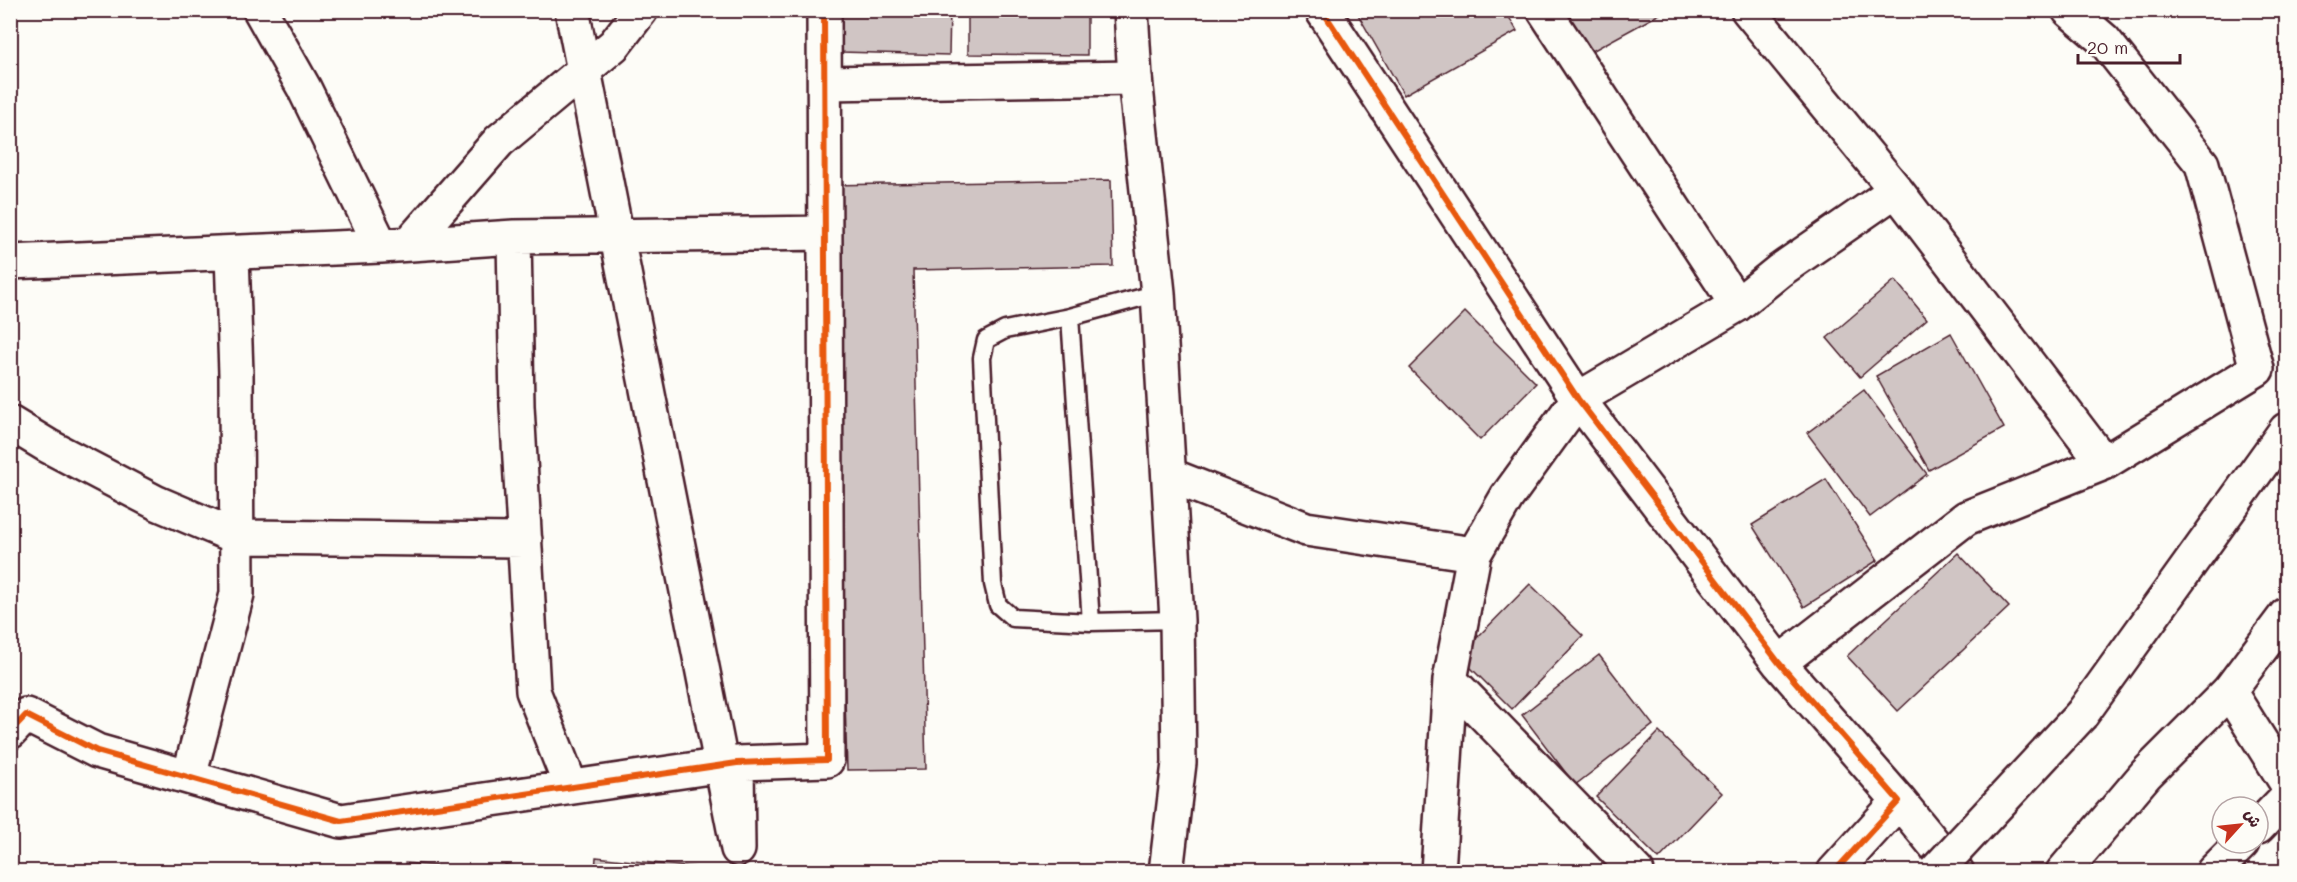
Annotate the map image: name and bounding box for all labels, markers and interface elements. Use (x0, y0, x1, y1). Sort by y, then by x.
scale bar (2078, 27, 2180, 65)
text: 20 m (2087, 35, 2128, 59)
north arrow (2210, 795, 2270, 855)
text: ش (2240, 805, 2267, 831)

